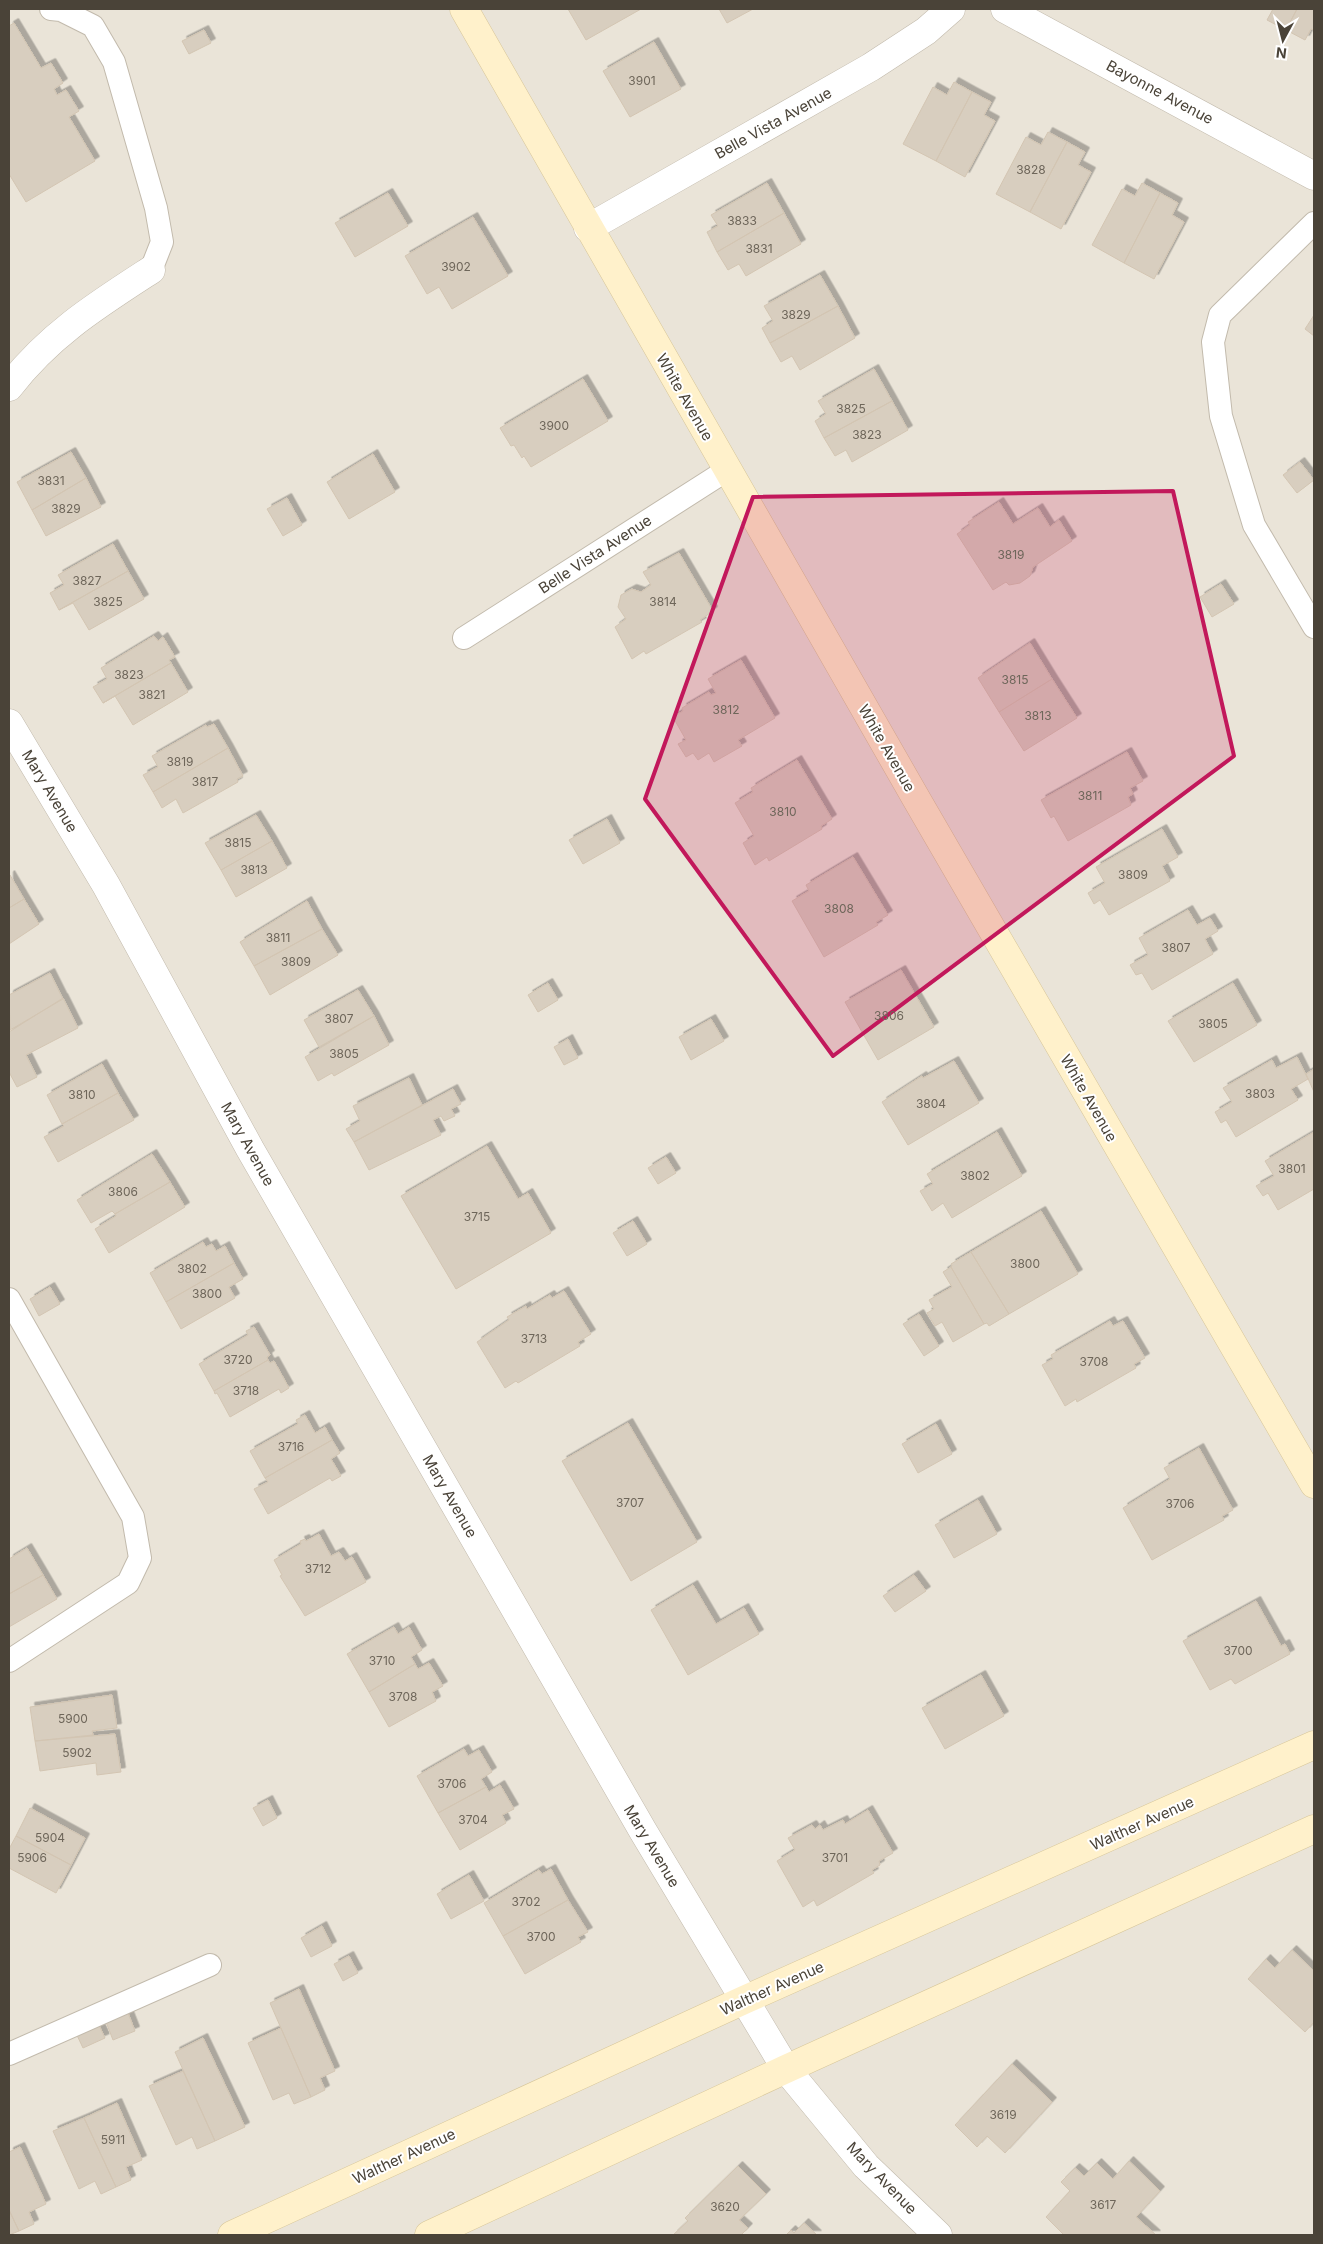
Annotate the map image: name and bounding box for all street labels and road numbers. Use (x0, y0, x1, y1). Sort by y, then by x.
street label: Bayonne Avenue (1103, 56, 1217, 128)
street label: Belle Vista Avenue (711, 83, 835, 163)
street label: White Avenue (652, 350, 718, 444)
street label: Belle Vista Avenue (535, 510, 655, 598)
street label: White Avenue (854, 701, 920, 795)
street label: Mary Avenue (18, 746, 82, 836)
street label: White Avenue (1056, 1051, 1122, 1145)
street label: Mary Avenue (217, 1099, 279, 1189)
street label: Mary Avenue (418, 1451, 482, 1541)
street label: Walther Avenue (1087, 1792, 1197, 1854)
street label: Mary Avenue (620, 1801, 684, 1891)
street label: Walther Avenue (717, 1957, 827, 2019)
street label: Walther Avenue (350, 2124, 458, 2188)
street label: Mary Avenue (843, 2138, 921, 2218)

